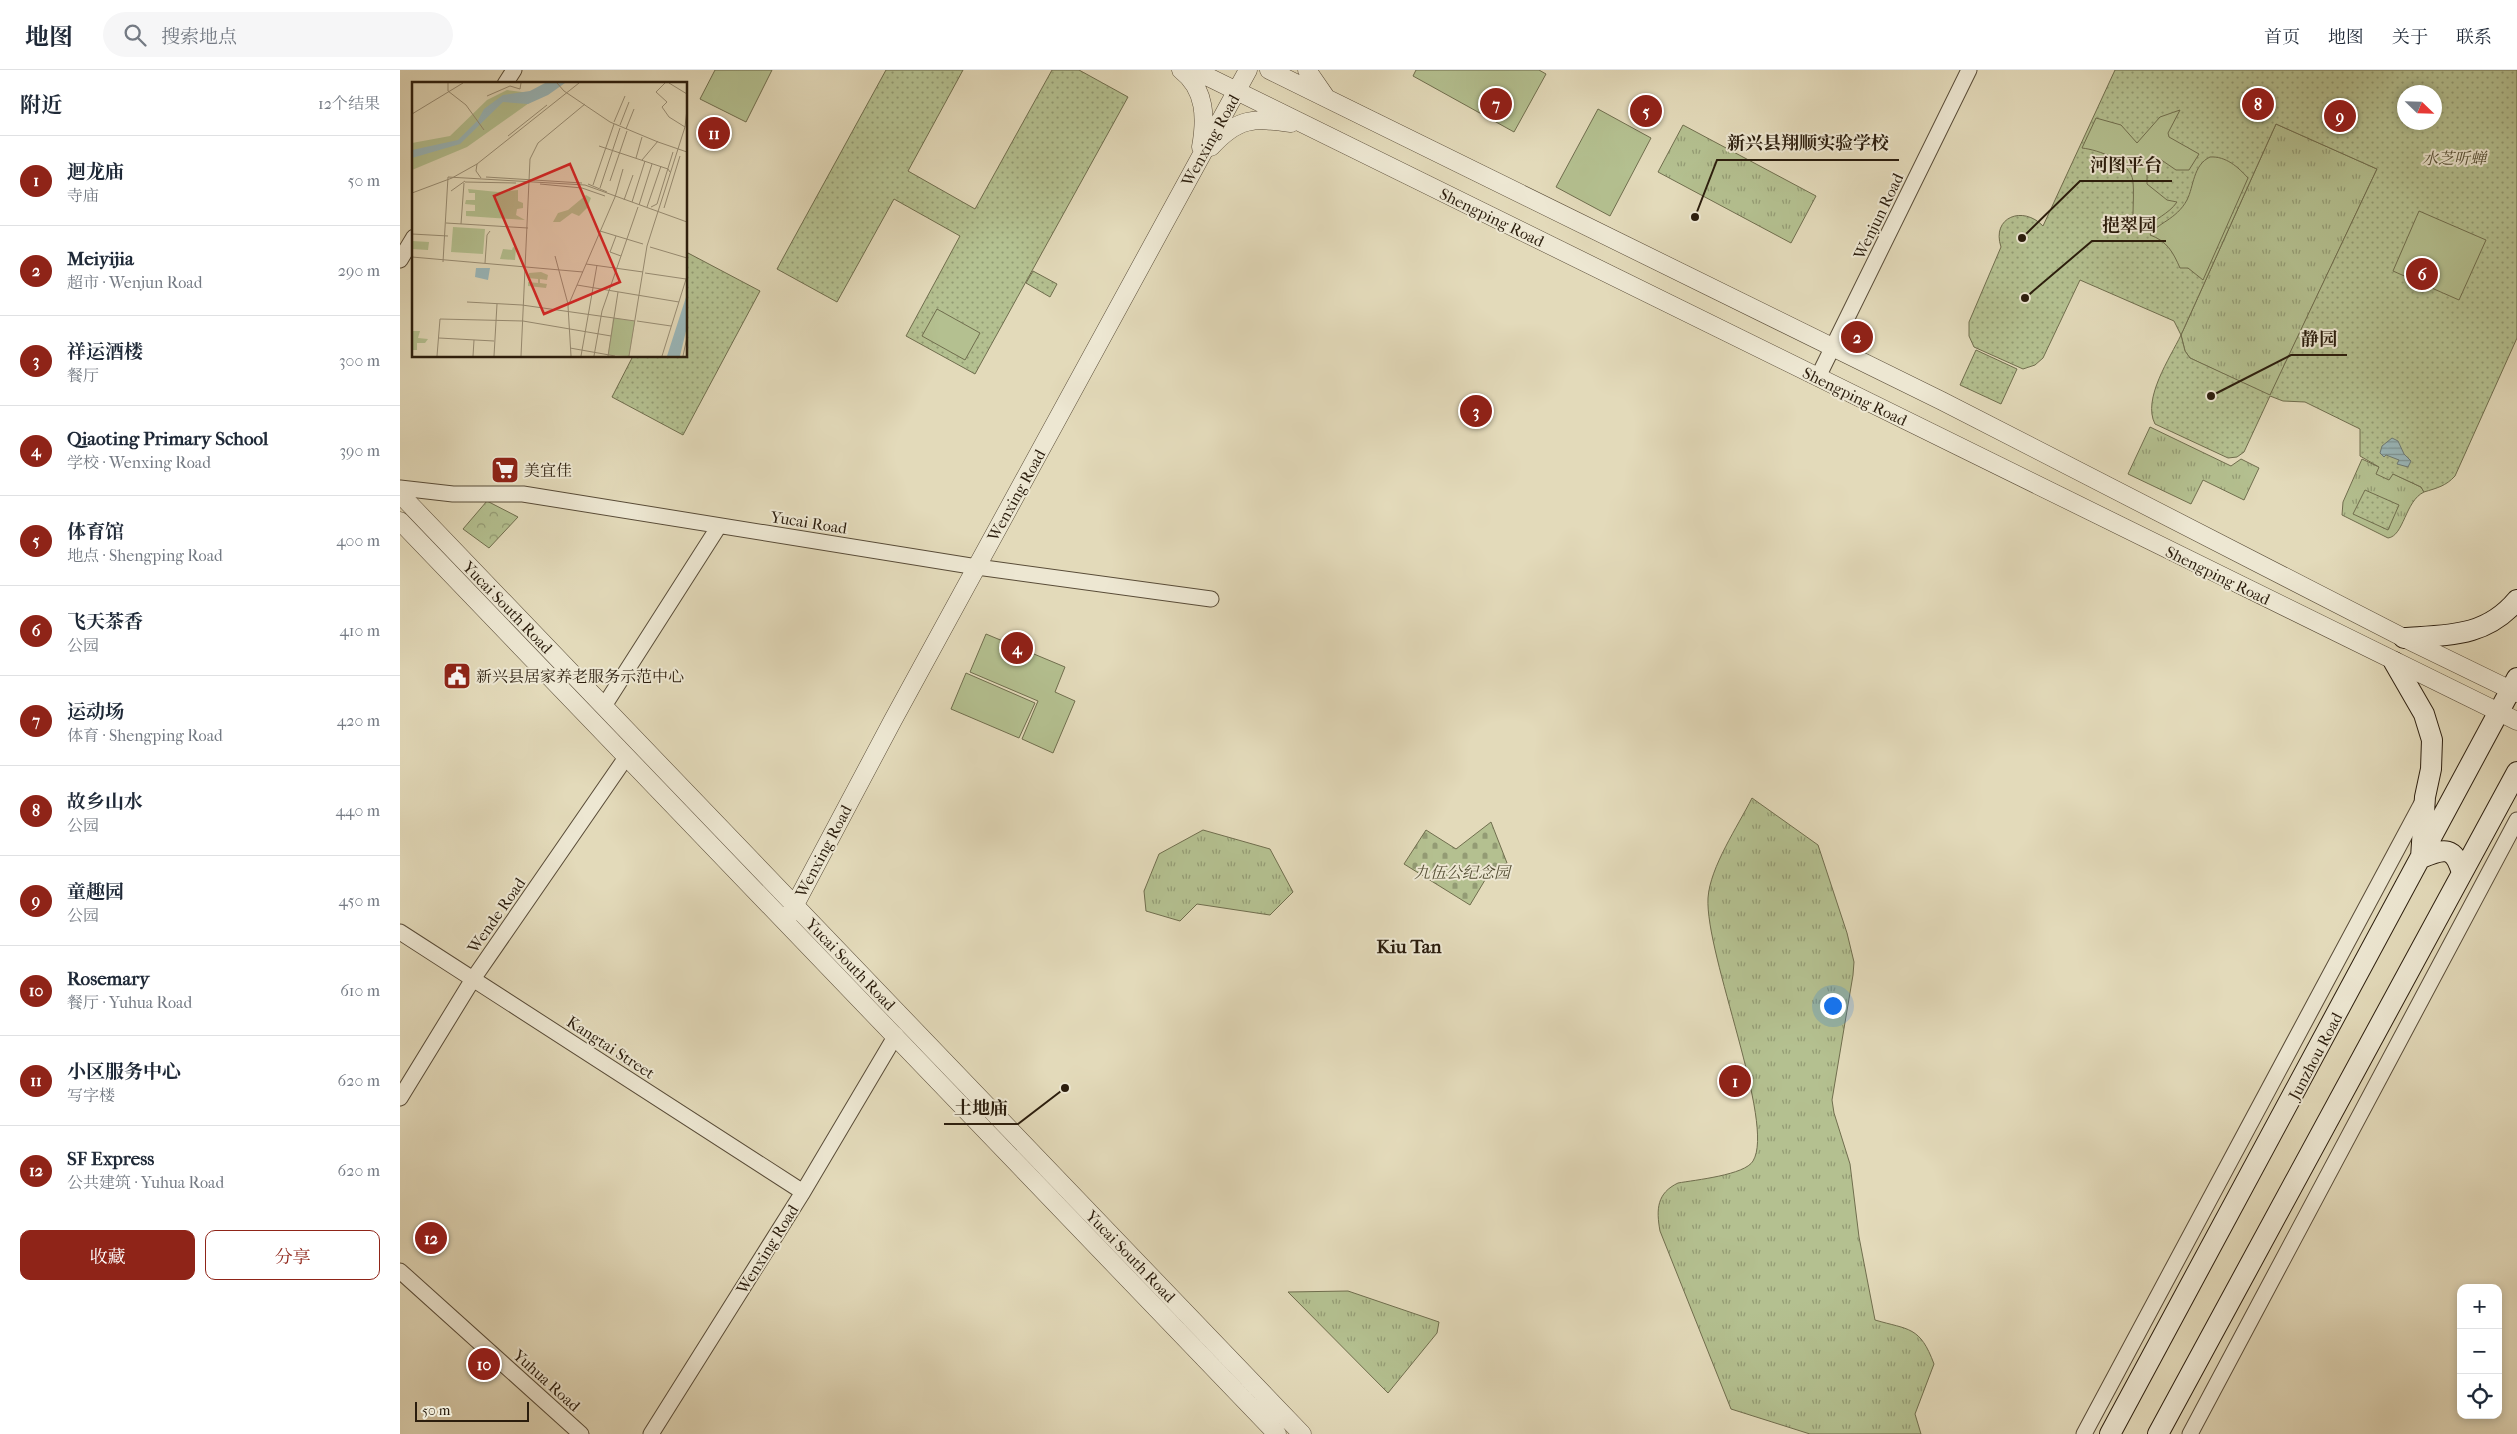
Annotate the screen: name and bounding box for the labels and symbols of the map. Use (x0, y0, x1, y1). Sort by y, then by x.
inset map (412, 82, 688, 358)
pin: 7 (1480, 85, 1512, 123)
pin: 8 (2242, 85, 2274, 123)
north arrow (2397, 85, 2442, 130)
street label: Wenxing Road (1177, 91, 1244, 190)
pin: 5 (1630, 92, 1662, 130)
pin: 9 (2324, 97, 2356, 135)
pin: 11 (698, 114, 730, 152)
callout: 新兴县翔顺实验学校 (1717, 127, 1899, 160)
text: 新兴县翔顺实验学校 (1727, 133, 1889, 154)
callout: 河图平台 (2080, 148, 2172, 181)
park label: 水芝听蝉 (2422, 149, 2488, 168)
text: 河图平台 (2090, 155, 2162, 176)
street label: Wenjun Road (1849, 170, 1908, 263)
street label: Shengping Road (1437, 184, 1547, 251)
callout: 挹翠园 (2092, 208, 2166, 241)
text: 挹翠园 (2102, 215, 2156, 236)
pin: 6 (2406, 255, 2438, 293)
pin: 2 (1841, 318, 1873, 356)
callout: 静园 (2291, 322, 2347, 355)
text: 静园 (2301, 329, 2337, 350)
street label: Shengping Road (1800, 363, 1910, 430)
pin: 3 (1460, 392, 1492, 430)
street label: Wenxing Road (983, 446, 1050, 545)
supermarket icon: 美宜佳 (490, 455, 520, 485)
place label: 美宜佳 (524, 461, 572, 480)
street label: Yucai Road (768, 507, 849, 538)
street label: Shengping Road (2163, 542, 2273, 609)
street label: Yucai South Road (458, 557, 556, 657)
pin: 4 (1001, 629, 1033, 667)
public building icon: 新兴县居家养老服务示范中心 (442, 661, 472, 691)
place label: 新兴县居家养老服务示范中心 (476, 667, 684, 686)
street label: Wenxing Road (791, 802, 856, 902)
park label: 九伍公纪念园 (1414, 863, 1513, 882)
street label: Wende Road (463, 874, 529, 957)
street label: Yucai South Road (801, 914, 899, 1014)
district label: Kiu Tan (1376, 936, 1443, 958)
your location (1820, 993, 1846, 1019)
street label: Junzhou Road (2284, 1009, 2347, 1105)
street label: Kangtai Street (563, 1012, 658, 1083)
pin: 1 (1719, 1062, 1751, 1100)
callout: 土地庙 (944, 1091, 1018, 1124)
text: 土地庙 (954, 1098, 1008, 1119)
street label: Wenxing Road (732, 1201, 803, 1298)
street label: Yucai South Road (1081, 1206, 1179, 1306)
pin: 12 (415, 1219, 447, 1257)
pin: 10 (468, 1345, 500, 1383)
street label: Yuhua Road (509, 1345, 584, 1415)
scale bar (415, 1399, 529, 1422)

